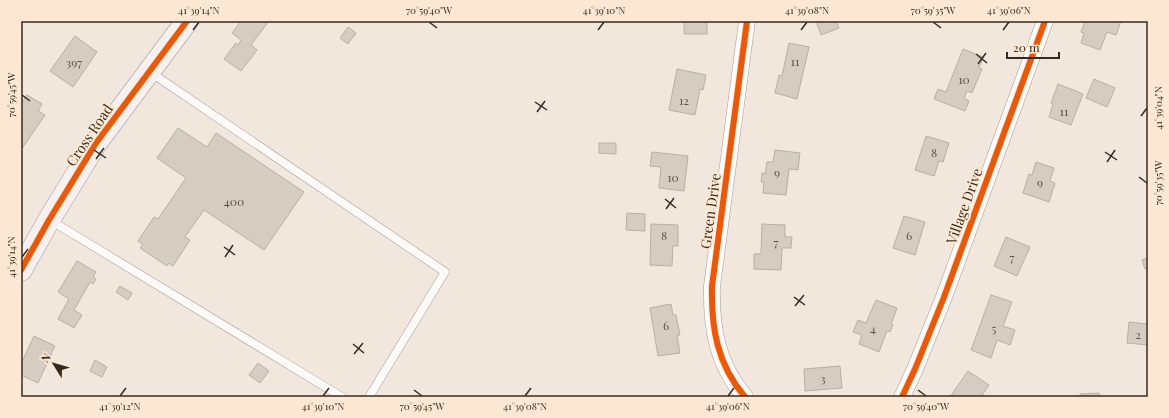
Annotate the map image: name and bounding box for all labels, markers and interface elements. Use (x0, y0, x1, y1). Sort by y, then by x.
text: 41°39'14"N (178, 3, 220, 17)
text: 70°59'40"W (406, 3, 453, 17)
text: 41°39'10"N (583, 3, 625, 17)
text: 41°39'08"N (785, 3, 829, 17)
text: 70°59'35"W (911, 3, 956, 17)
text: 41°39'06"N (987, 3, 1031, 17)
scale bar (1007, 34, 1059, 60)
text: 20 m (1013, 39, 1040, 55)
house number: 11 (791, 53, 800, 69)
house number: 397 (66, 54, 82, 70)
house number: 10 (958, 71, 970, 87)
text: 70°59'45"W (4, 72, 18, 117)
text: 41°39'04"N (1151, 86, 1165, 130)
house number: 12 (679, 92, 689, 108)
street label: Cross Road (61, 100, 117, 170)
house number: 11 (1060, 103, 1069, 119)
house number: 8 (931, 144, 937, 160)
text: 70°59'35"W (1151, 160, 1165, 205)
house number: 9 (774, 164, 780, 180)
street label: Village Drive (941, 165, 987, 248)
house number: 10 (667, 169, 679, 185)
street label: Green Drive (695, 172, 725, 250)
house number: 9 (1037, 174, 1043, 190)
house number: 400 (224, 193, 244, 209)
house number: 8 (661, 227, 667, 243)
house number: 6 (906, 227, 912, 243)
house number: 7 (774, 234, 779, 250)
text: 41°39'14"N (4, 236, 18, 278)
house number: 7 (1010, 249, 1015, 265)
house number: 6 (663, 317, 669, 333)
house number: 4 (870, 320, 876, 336)
house number: 5 (992, 320, 997, 336)
house number: 2 (1135, 326, 1141, 342)
north arrow (34, 344, 74, 384)
text: N (37, 350, 54, 365)
house number: 3 (820, 370, 826, 386)
text: 41°39'12"N (99, 399, 141, 413)
text: 41°39'10"N (302, 399, 344, 413)
text: 70°59'45"W (400, 399, 445, 413)
text: 41°39'08"N (503, 399, 547, 413)
text: 41°39'06"N (706, 399, 750, 413)
text: 70°59'40"W (903, 399, 950, 413)

